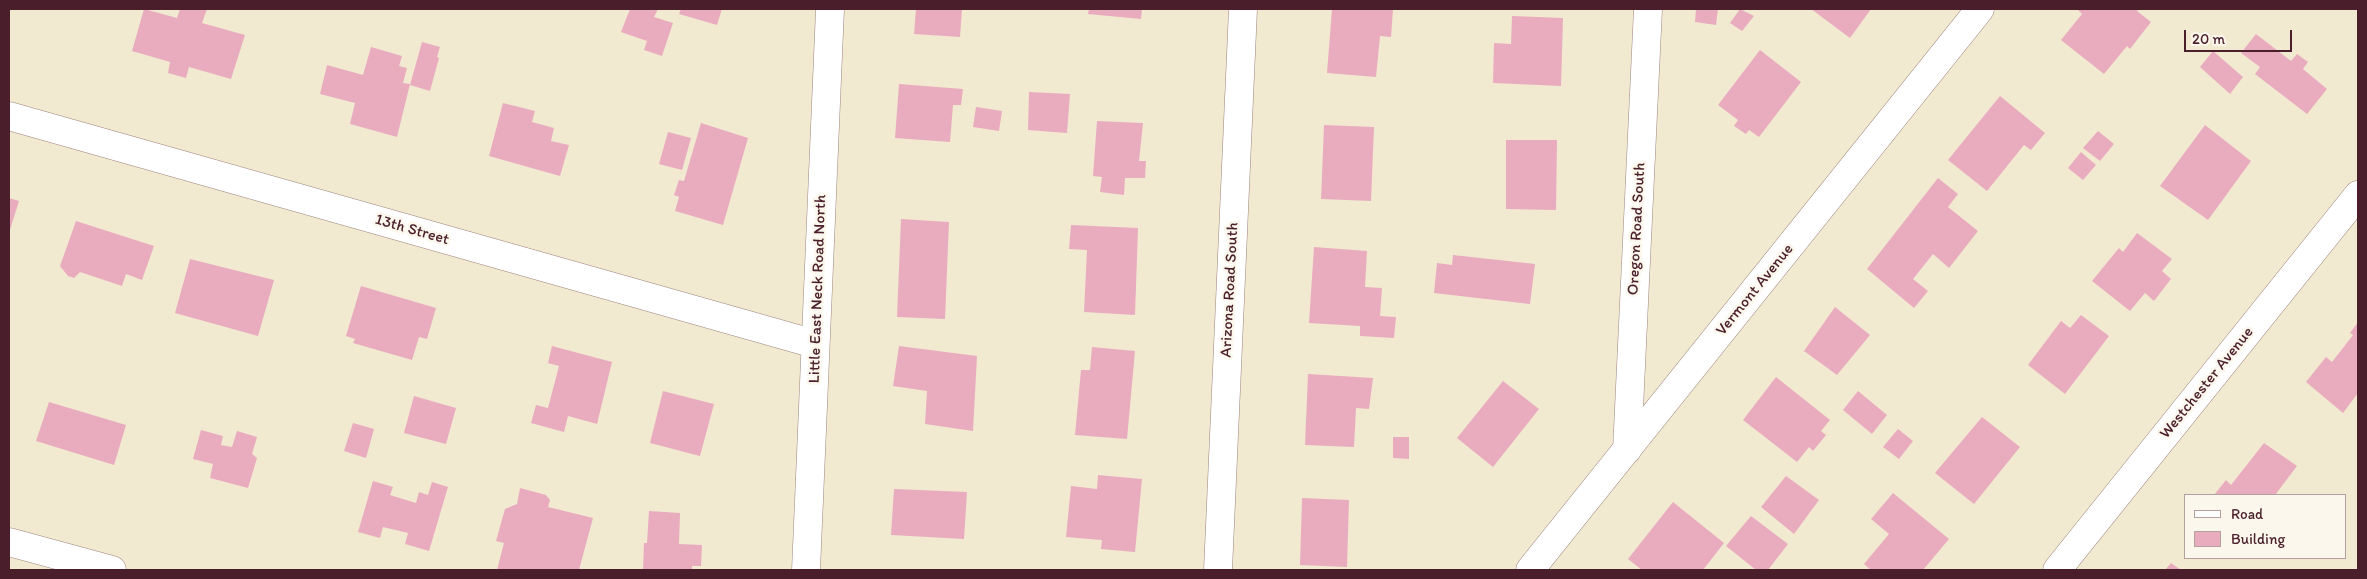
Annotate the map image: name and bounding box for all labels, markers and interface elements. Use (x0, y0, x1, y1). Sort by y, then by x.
scale bar (2187, 20, 2294, 52)
text: 20 m (2192, 30, 2225, 48)
street label: Oregon Road South (1624, 162, 1650, 296)
street label: Little East Neck Road North (805, 194, 831, 384)
street label: 13th Street (373, 210, 451, 250)
street label: Arizona Road South (1217, 222, 1243, 358)
street label: Vermont Avenue (1712, 240, 1798, 340)
street label: Westchester Avenue (2156, 323, 2258, 443)
legend (2184, 494, 2347, 559)
text: Road (2231, 505, 2263, 523)
text: Building (2231, 530, 2285, 548)

